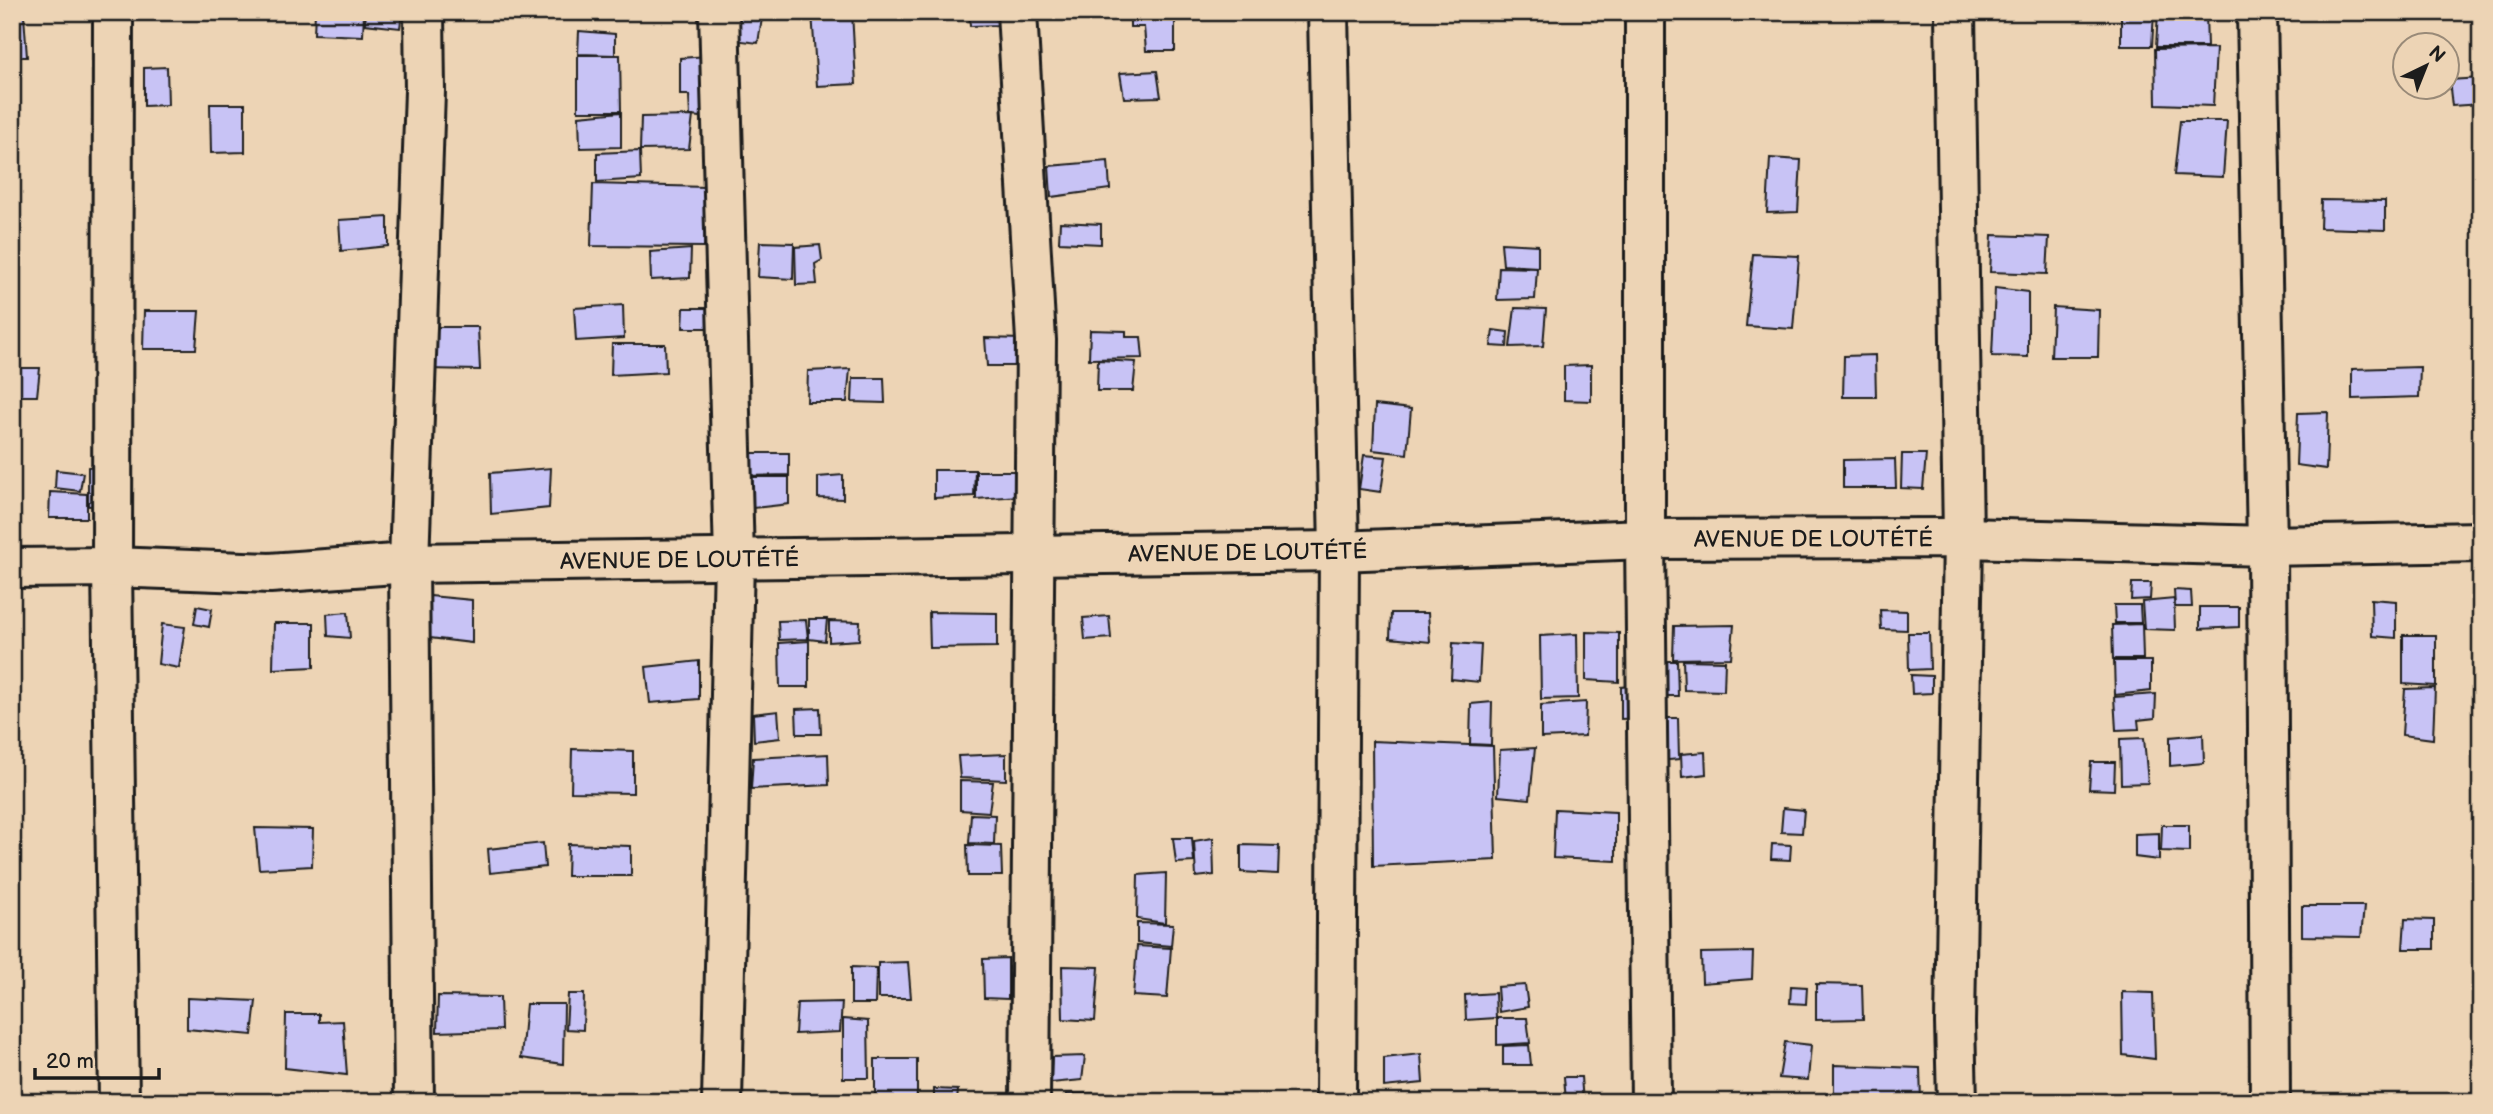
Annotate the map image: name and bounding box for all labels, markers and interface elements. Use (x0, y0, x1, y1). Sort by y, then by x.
north arrow (2392, 32, 2462, 102)
text: N (2424, 41, 2450, 68)
street label: AVENUE DE LOUTÉTÉ (1694, 525, 1933, 554)
street label: AVENUE DE LOUTÉTÉ (1128, 537, 1368, 569)
street label: AVENUE DE LOUTÉTÉ (560, 545, 799, 576)
scale bar (35, 1037, 159, 1081)
text: 20 m (46, 1049, 94, 1074)

